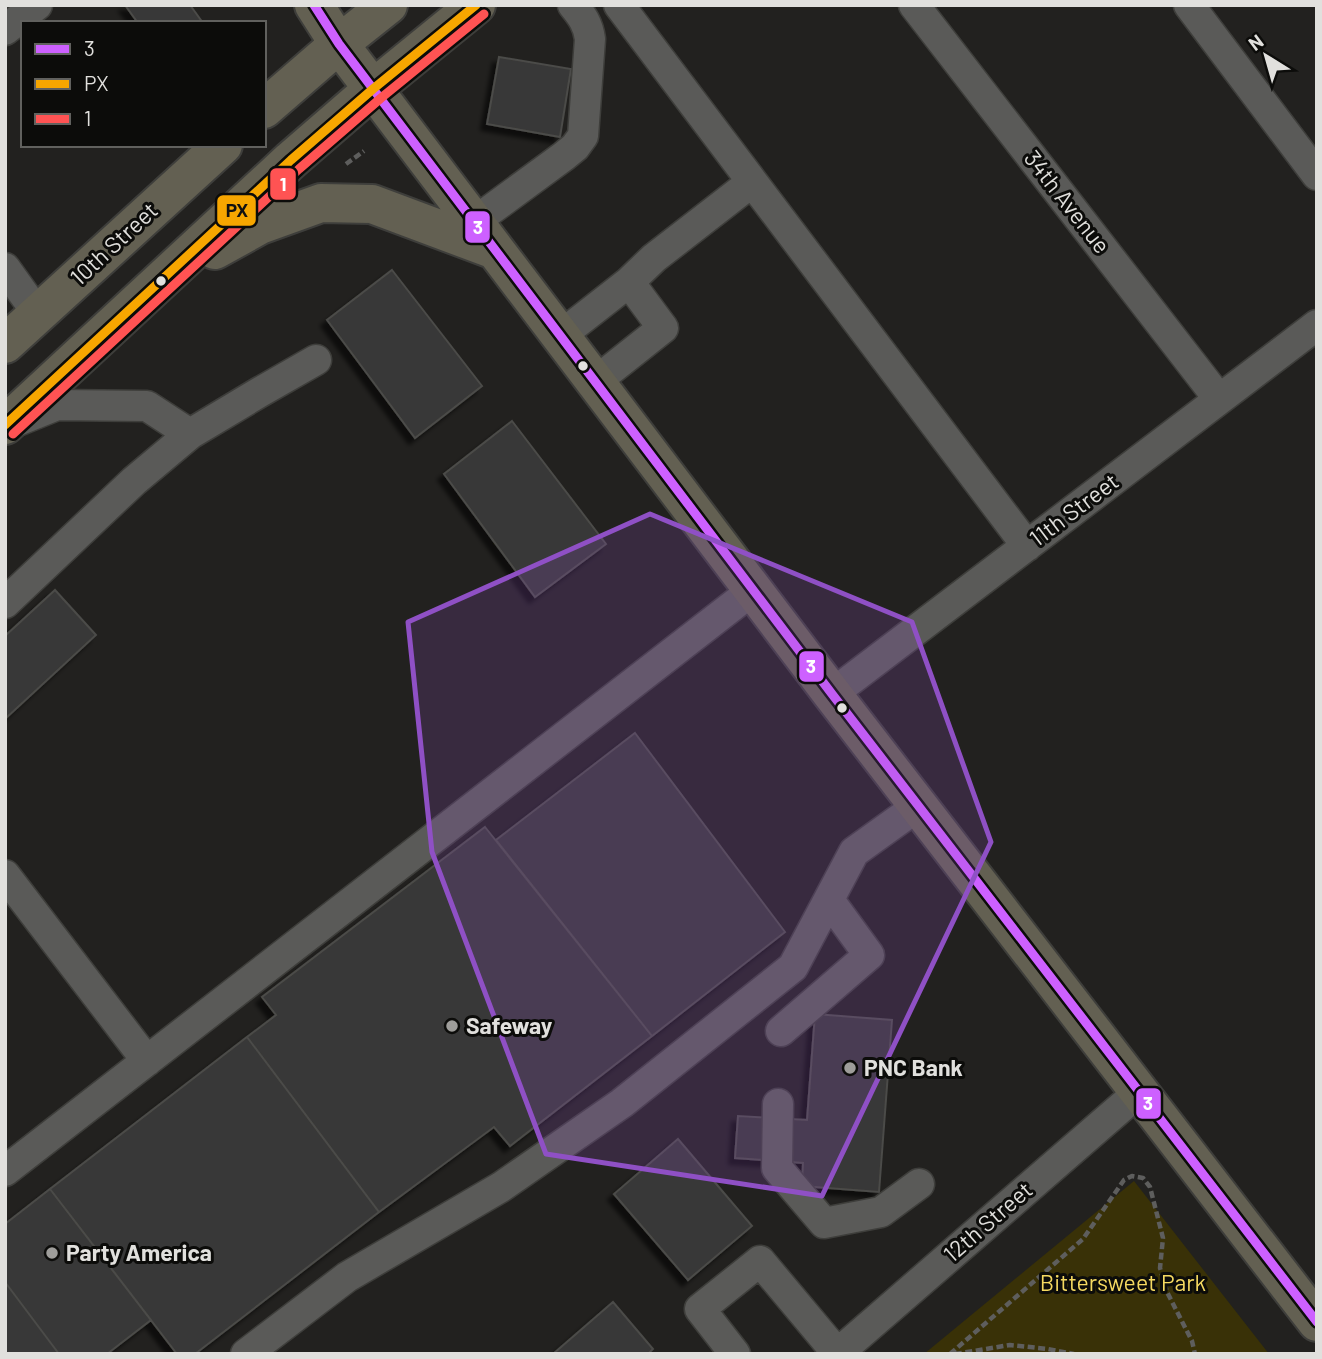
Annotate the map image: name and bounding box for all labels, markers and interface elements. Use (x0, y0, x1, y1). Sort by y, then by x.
legend (21, 21, 266, 147)
north arrow (1231, 21, 1301, 91)
text: N (1243, 29, 1267, 55)
text: 3 (84, 35, 95, 60)
text: PX (84, 70, 109, 95)
text: 1 (84, 105, 91, 130)
street label: 34th Avenue (1019, 144, 1117, 258)
line badge: 1 (269, 167, 297, 201)
text: 1 (280, 172, 286, 195)
line badge: PX (216, 194, 257, 227)
street label: 10th Street (64, 196, 163, 291)
text: PX (226, 198, 248, 221)
line badge: 3 (464, 210, 491, 244)
text: 3 (473, 215, 483, 238)
unlabelled marker (154, 274, 168, 288)
unlabelled marker (576, 359, 590, 373)
street label: 11th Street (1023, 467, 1123, 552)
line badge: 3 (798, 650, 825, 683)
text: 3 (806, 654, 816, 677)
unlabelled marker (835, 701, 849, 715)
place label: Safeway (466, 1011, 553, 1039)
marker: Safeway (444, 1018, 460, 1034)
place label: PNC Bank (864, 1053, 963, 1081)
marker: PNC Bank (842, 1060, 858, 1076)
line badge: 3 (1135, 1087, 1162, 1120)
text: 3 (1143, 1091, 1153, 1114)
street label: 12th Street (937, 1175, 1037, 1267)
place label: Party America (66, 1238, 212, 1266)
marker: Party America (44, 1245, 60, 1261)
park label: Bittersweet Park (1040, 1268, 1206, 1296)

